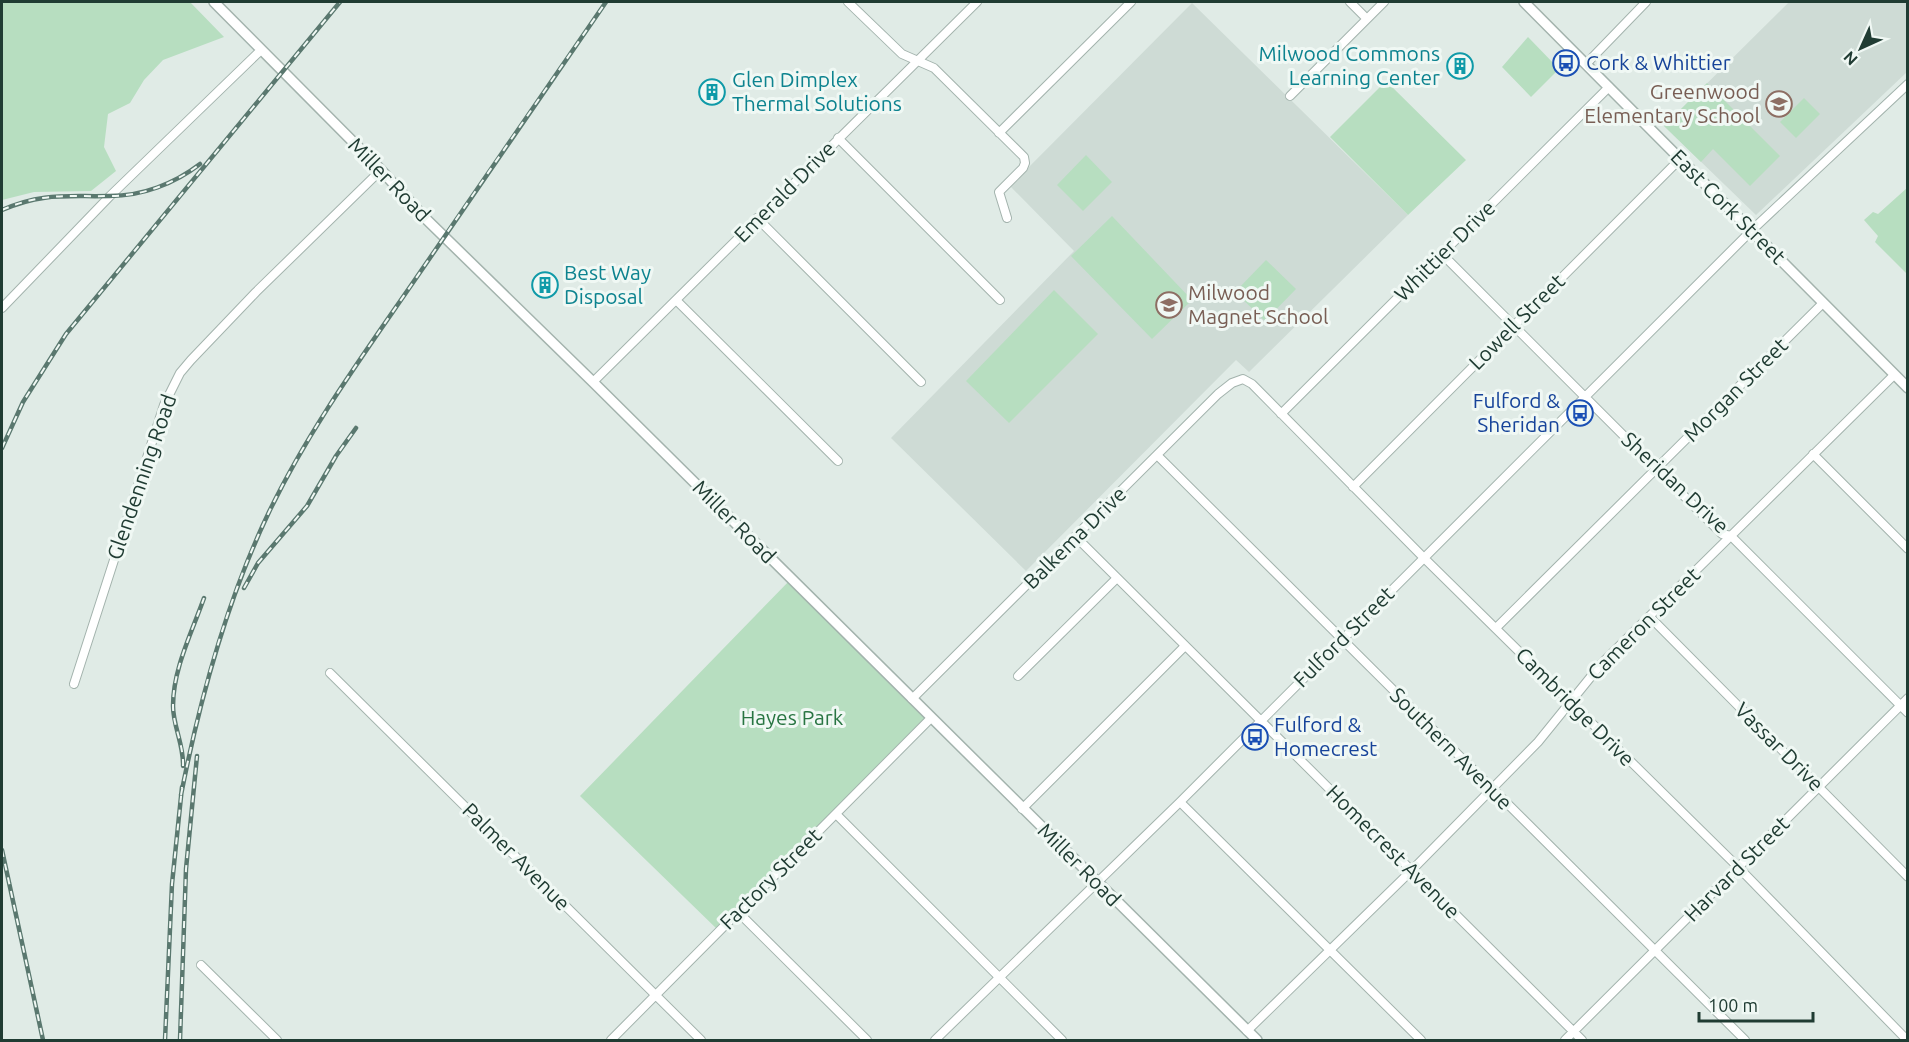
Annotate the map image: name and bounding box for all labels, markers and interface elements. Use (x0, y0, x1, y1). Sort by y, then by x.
north arrow (1831, 18, 1891, 78)
place label: Milwood Commons Learning Center (1258, 41, 1440, 89)
bus stop icon: Cork & Whittier (1551, 48, 1581, 78)
text: N (1840, 48, 1861, 69)
place label: Cork & Whittier (1586, 50, 1731, 74)
building icon: Milwood Commons Learning Center (1445, 51, 1475, 81)
place label: Glen Dimplex Thermal Solutions (732, 67, 902, 115)
building icon: Glen Dimplex Thermal Solutions (697, 77, 727, 107)
place label: Greenwood Elementary School (1584, 79, 1760, 127)
school or university icon: Greenwood Elementary School (1764, 89, 1794, 119)
street label: Miller Road (344, 132, 436, 226)
street label: Emerald Drive (729, 136, 840, 247)
street label: East Cork Street (1667, 144, 1791, 268)
street label: Whittier Drive (1389, 195, 1499, 305)
place label: Best Way Disposal (564, 260, 651, 308)
street label: Lowell Street (1464, 269, 1569, 374)
building icon: Best Way Disposal (530, 270, 560, 300)
place label: Milwood Magnet School (1188, 280, 1329, 328)
school or university icon: Milwood Magnet School (1154, 290, 1184, 320)
street label: Morgan Street (1678, 332, 1792, 446)
place label: Fulford & Sheridan (1473, 388, 1560, 436)
street label: Glendenning Road (102, 391, 181, 562)
bus stop icon: Fulford & Sheridan (1565, 398, 1595, 428)
street label: Sheridan Drive (1617, 427, 1734, 538)
street label: Miller Road (688, 475, 781, 568)
street label: Balkema Drive (1018, 481, 1130, 593)
street label: Cameron Street (1582, 562, 1704, 684)
street label: Fulford Street (1288, 581, 1399, 692)
street label: Cambridge Drive (1512, 642, 1640, 770)
street label: Southern Avenue (1386, 682, 1518, 814)
street label: Vassar Drive (1730, 697, 1829, 796)
park label: Hayes Park (741, 705, 844, 729)
place label: Fulford & Homecrest (1274, 712, 1377, 760)
bus stop icon: Fulford & Homecrest (1240, 722, 1270, 752)
street label: Homecrest Avenue (1322, 780, 1465, 923)
street label: Palmer Avenue (458, 798, 575, 915)
street label: Harvard Street (1679, 811, 1794, 926)
street label: Miller Road (1033, 818, 1126, 911)
street label: Factory Street (715, 823, 826, 934)
scale bar (1699, 985, 1813, 1023)
text: 100 m (1708, 995, 1758, 1015)

